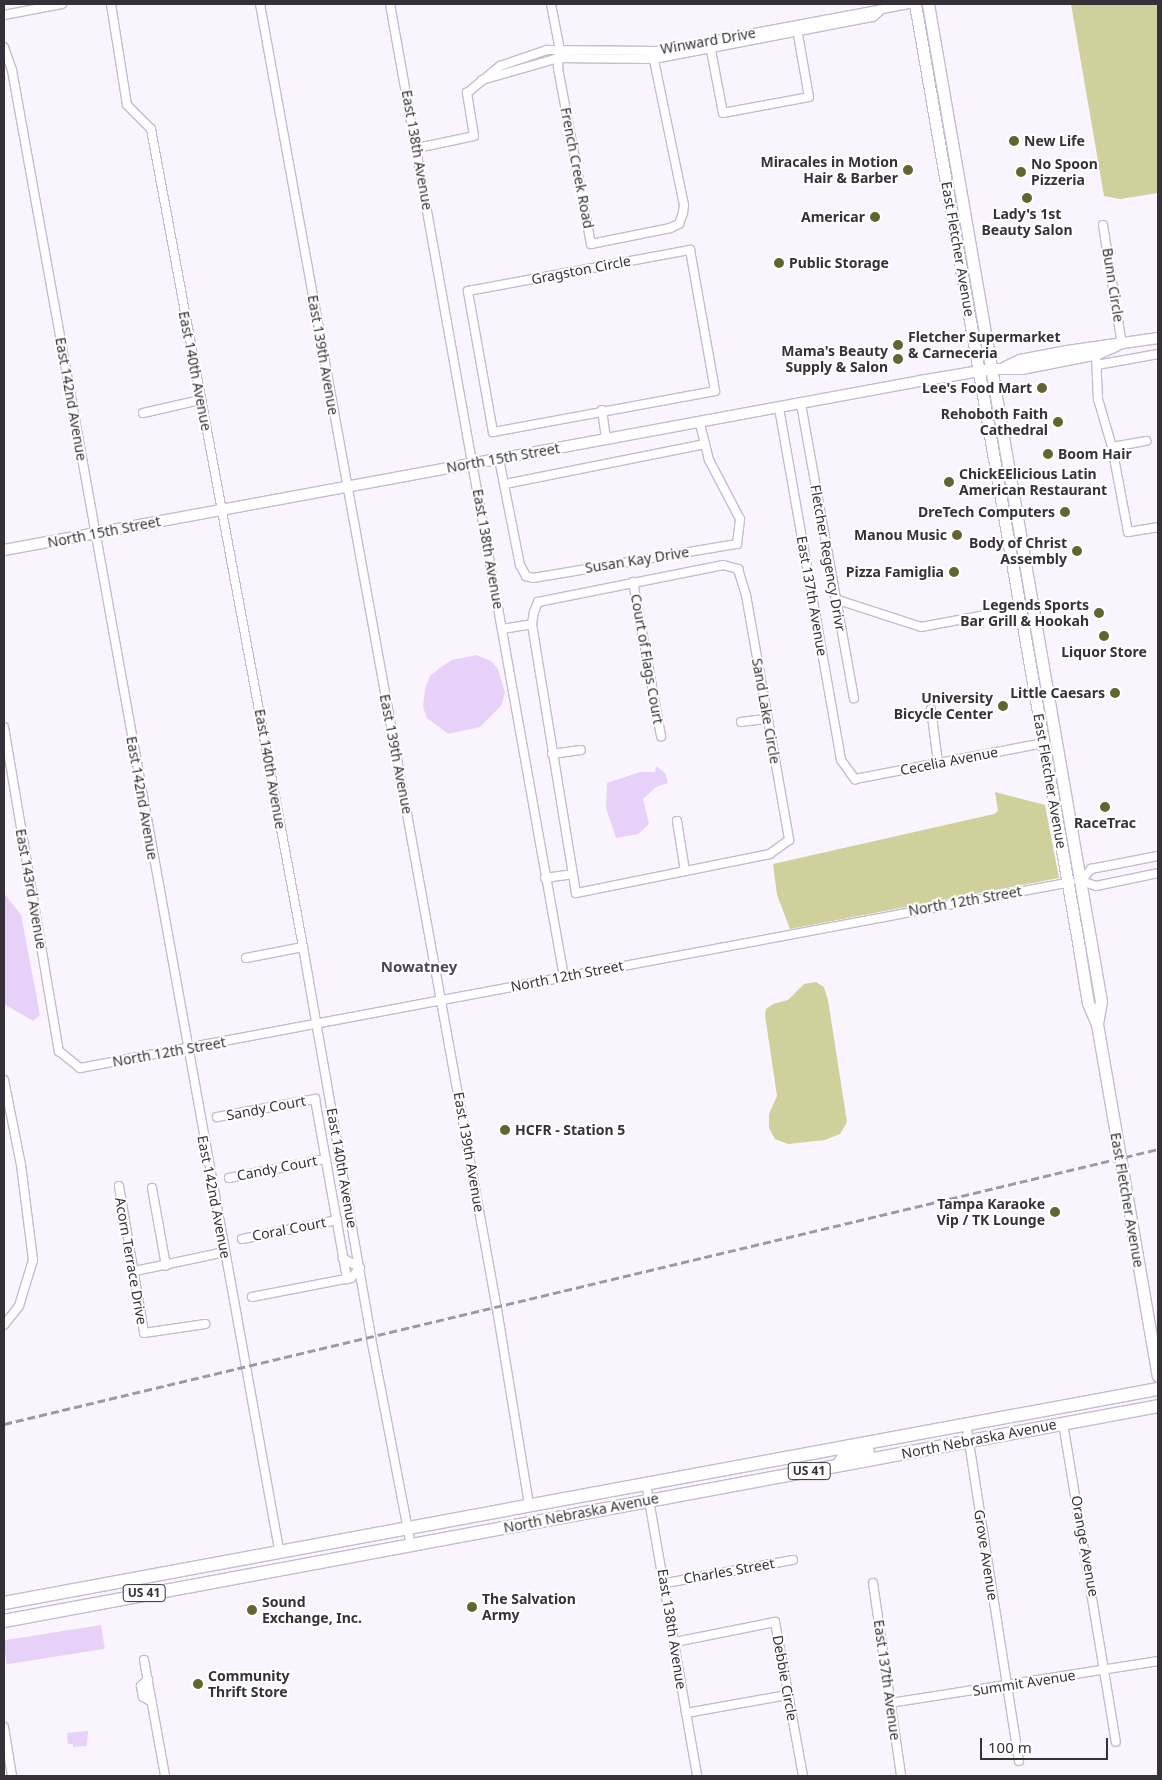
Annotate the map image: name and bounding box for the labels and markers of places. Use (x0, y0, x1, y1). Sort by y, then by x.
place label: New Life (1024, 133, 1085, 149)
marker: New Life (1008, 135, 1020, 147)
place label: Miracales in Motion Hair & Barber (760, 154, 898, 186)
place label: No Spoon Pizzeria (1031, 156, 1098, 188)
marker: Miracales in Motion Hair & Barber (902, 164, 914, 176)
marker: No Spoon Pizzeria (1015, 166, 1027, 178)
marker: Lady's 1st Beauty Salon (1021, 192, 1033, 204)
place label: Lady's 1st Beauty Salon (982, 206, 1072, 238)
place label: Americar (801, 209, 865, 225)
marker: Americar (869, 211, 881, 223)
place label: Public Storage (789, 255, 889, 271)
marker: Public Storage (773, 257, 785, 269)
place label: Fletcher Supermarket & Carneceria (908, 329, 1061, 362)
marker: Fletcher Supermarket & Carneceria (892, 339, 904, 351)
place label: Mama's Beauty Supply & Salon (781, 343, 888, 376)
marker: Mama's Beauty Supply & Salon (892, 353, 904, 365)
place label: Lee's Food Mart (922, 380, 1032, 396)
marker: Lee's Food Mart (1036, 382, 1048, 394)
place label: Rehoboth Faith Cathedral (941, 406, 1048, 438)
marker: Rehoboth Faith Cathedral (1052, 416, 1064, 428)
place label: Boom Hair (1058, 446, 1132, 462)
marker: Boom Hair (1042, 448, 1054, 460)
place label: ChickEElicious Latin American Restaurant (959, 466, 1107, 498)
marker: ChickEElicious Latin American Restaurant (943, 476, 955, 488)
place label: DreTech Computers (918, 504, 1055, 520)
marker: DreTech Computers (1059, 506, 1071, 518)
place label: Manou Music (854, 527, 947, 543)
marker: Manou Music (951, 529, 963, 541)
place label: Body of Christ Assembly (969, 535, 1067, 568)
marker: Body of Christ Assembly (1071, 545, 1083, 557)
place label: Pizza Famiglia (846, 564, 944, 580)
marker: Pizza Famiglia (948, 566, 960, 578)
place label: Legends Sports Bar Grill & Hookah (960, 597, 1089, 630)
marker: Legends Sports Bar Grill & Hookah (1093, 607, 1105, 619)
marker: Liquor Store (1098, 630, 1110, 642)
place label: Liquor Store (1061, 644, 1147, 660)
place label: Little Caesars (1010, 685, 1105, 701)
marker: Little Caesars (1109, 687, 1121, 699)
place label: University Bicycle Center (894, 690, 993, 722)
marker: University Bicycle Center (997, 700, 1009, 712)
marker: RaceTrac (1099, 801, 1111, 813)
place label: RaceTrac (1074, 815, 1136, 831)
place label: HCFR - Station 5 (515, 1122, 625, 1138)
marker: HCFR - Station 5 (499, 1124, 511, 1136)
place label: Tampa Karaoke Vip / TK Lounge (937, 1196, 1045, 1228)
marker: Tampa Karaoke Vip / TK Lounge (1049, 1206, 1061, 1218)
place label: The Salvation Army (482, 1591, 576, 1624)
place label: Sound Exchange, Inc. (262, 1594, 362, 1626)
marker: The Salvation Army (466, 1601, 478, 1613)
marker: Sound Exchange, Inc. (246, 1604, 258, 1616)
place label: Community Thrift Store (208, 1668, 289, 1700)
marker: Community Thrift Store (192, 1678, 204, 1690)

